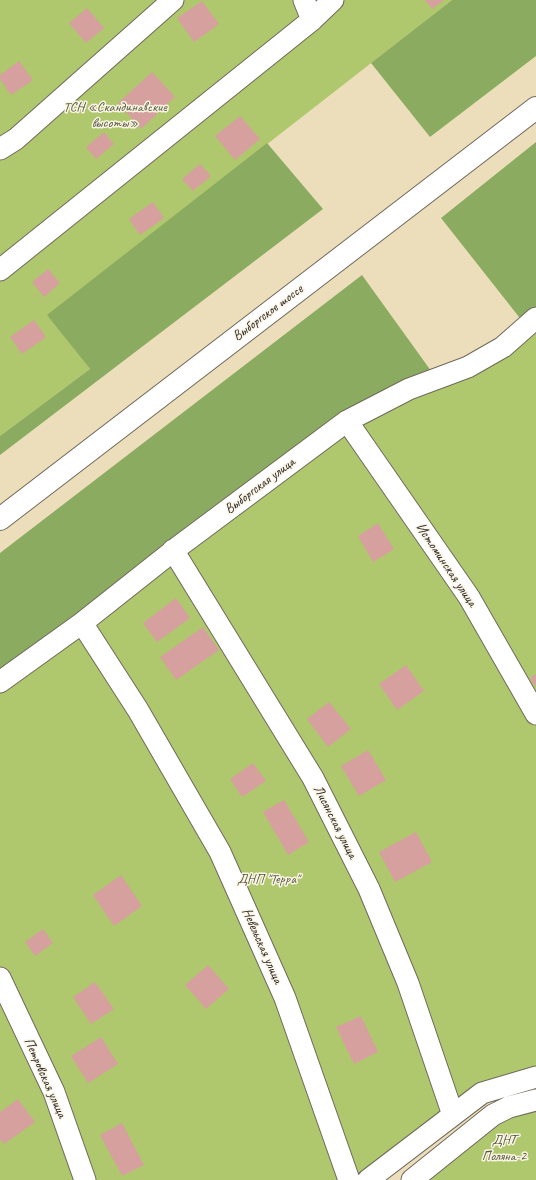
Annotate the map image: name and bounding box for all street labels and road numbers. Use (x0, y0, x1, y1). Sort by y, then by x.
street label: Выборгское шоссе (230, 281, 306, 345)
street label: Выборгская улица (222, 454, 298, 518)
street label: Истоминская улица (412, 520, 480, 610)
street label: Лисянская улица (309, 783, 361, 861)
street label: Невельская улица (238, 906, 286, 986)
street label: Петровская улица (20, 1035, 70, 1121)

